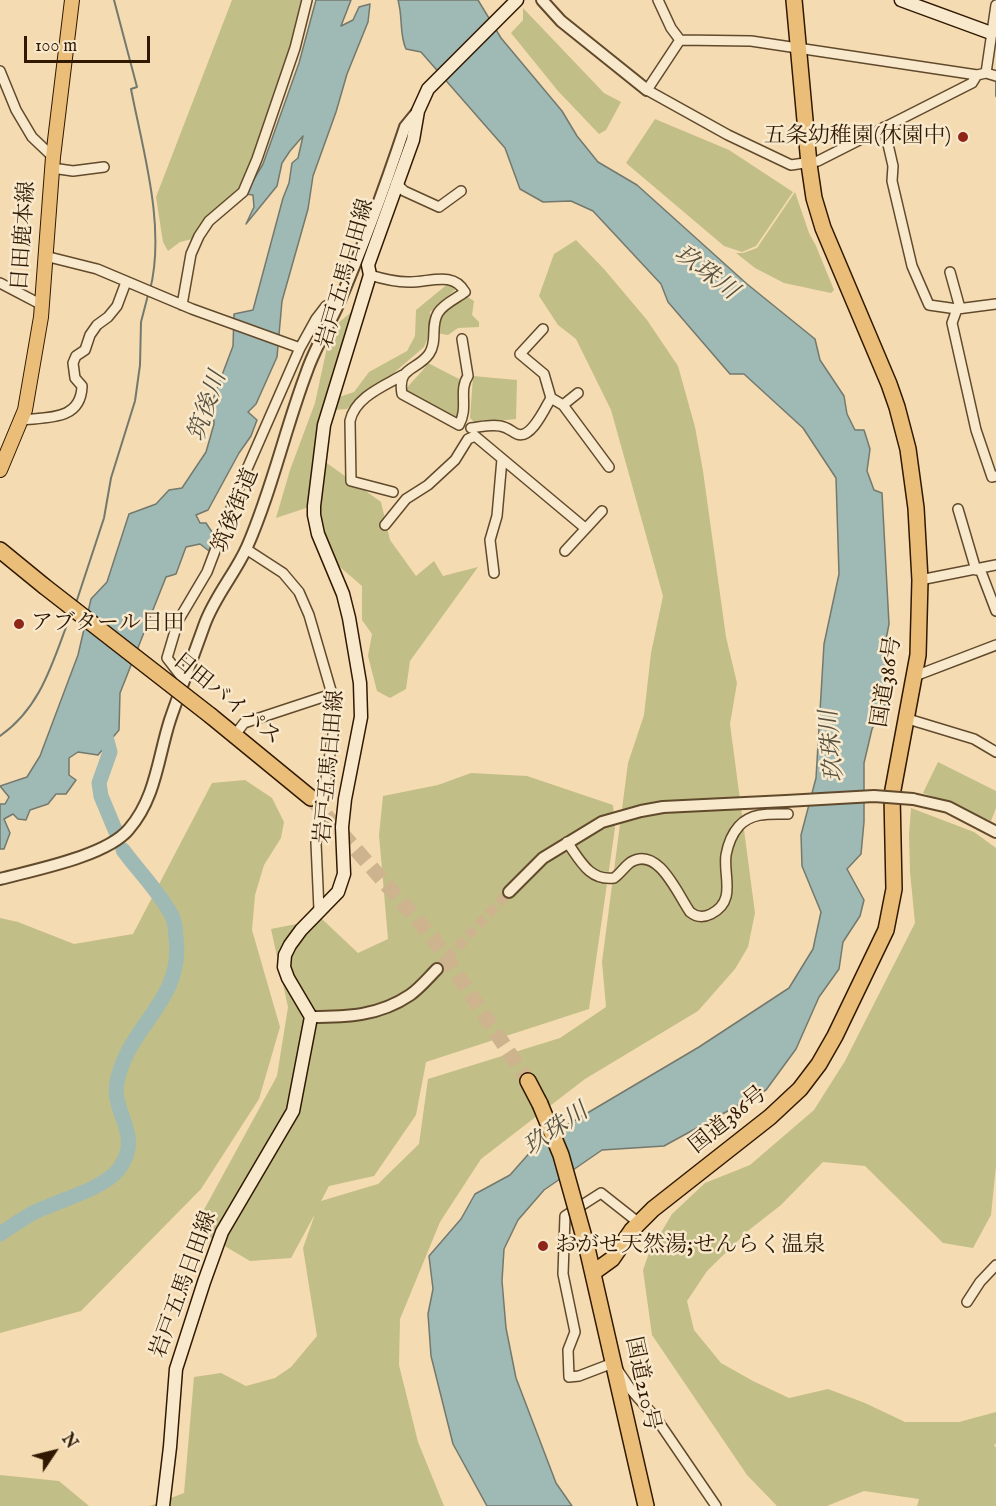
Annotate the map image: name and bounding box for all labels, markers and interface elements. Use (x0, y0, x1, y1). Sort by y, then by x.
scale bar (27, 24, 153, 62)
text: 100 m (35, 35, 77, 58)
place label: 五条幼稚園(休園中) (764, 124, 951, 150)
marker: 五条幼稚園(休園中) (956, 130, 970, 144)
street label: 日田鹿本線 (8, 180, 42, 292)
street label: 岩戸五馬日田線 (313, 196, 381, 352)
water label: 玖珠川 (668, 241, 742, 307)
water label: 筑後川 (184, 368, 234, 446)
street label: 筑後街道 (208, 465, 266, 557)
place label: アブタール日田 (31, 611, 185, 637)
marker: アブタール日田 (12, 617, 26, 631)
street label: 国道386号 (868, 634, 908, 730)
street label: 日田バイパス (166, 648, 286, 752)
street label: 岩戸五馬日田線 (311, 689, 351, 845)
water label: 玖珠川 (817, 709, 851, 783)
street label: 国道386号 (685, 1082, 773, 1160)
water label: 玖珠川 (519, 1099, 595, 1163)
street label: 岩戸五馬日田線 (146, 1208, 224, 1362)
place label: おがせ天然湯;せんらく温泉 (555, 1233, 825, 1259)
marker: おがせ天然湯;せんらく温泉 (536, 1239, 550, 1253)
street label: 国道210号 (618, 1335, 664, 1433)
north arrow (24, 1422, 84, 1482)
text: N (57, 1430, 81, 1453)

